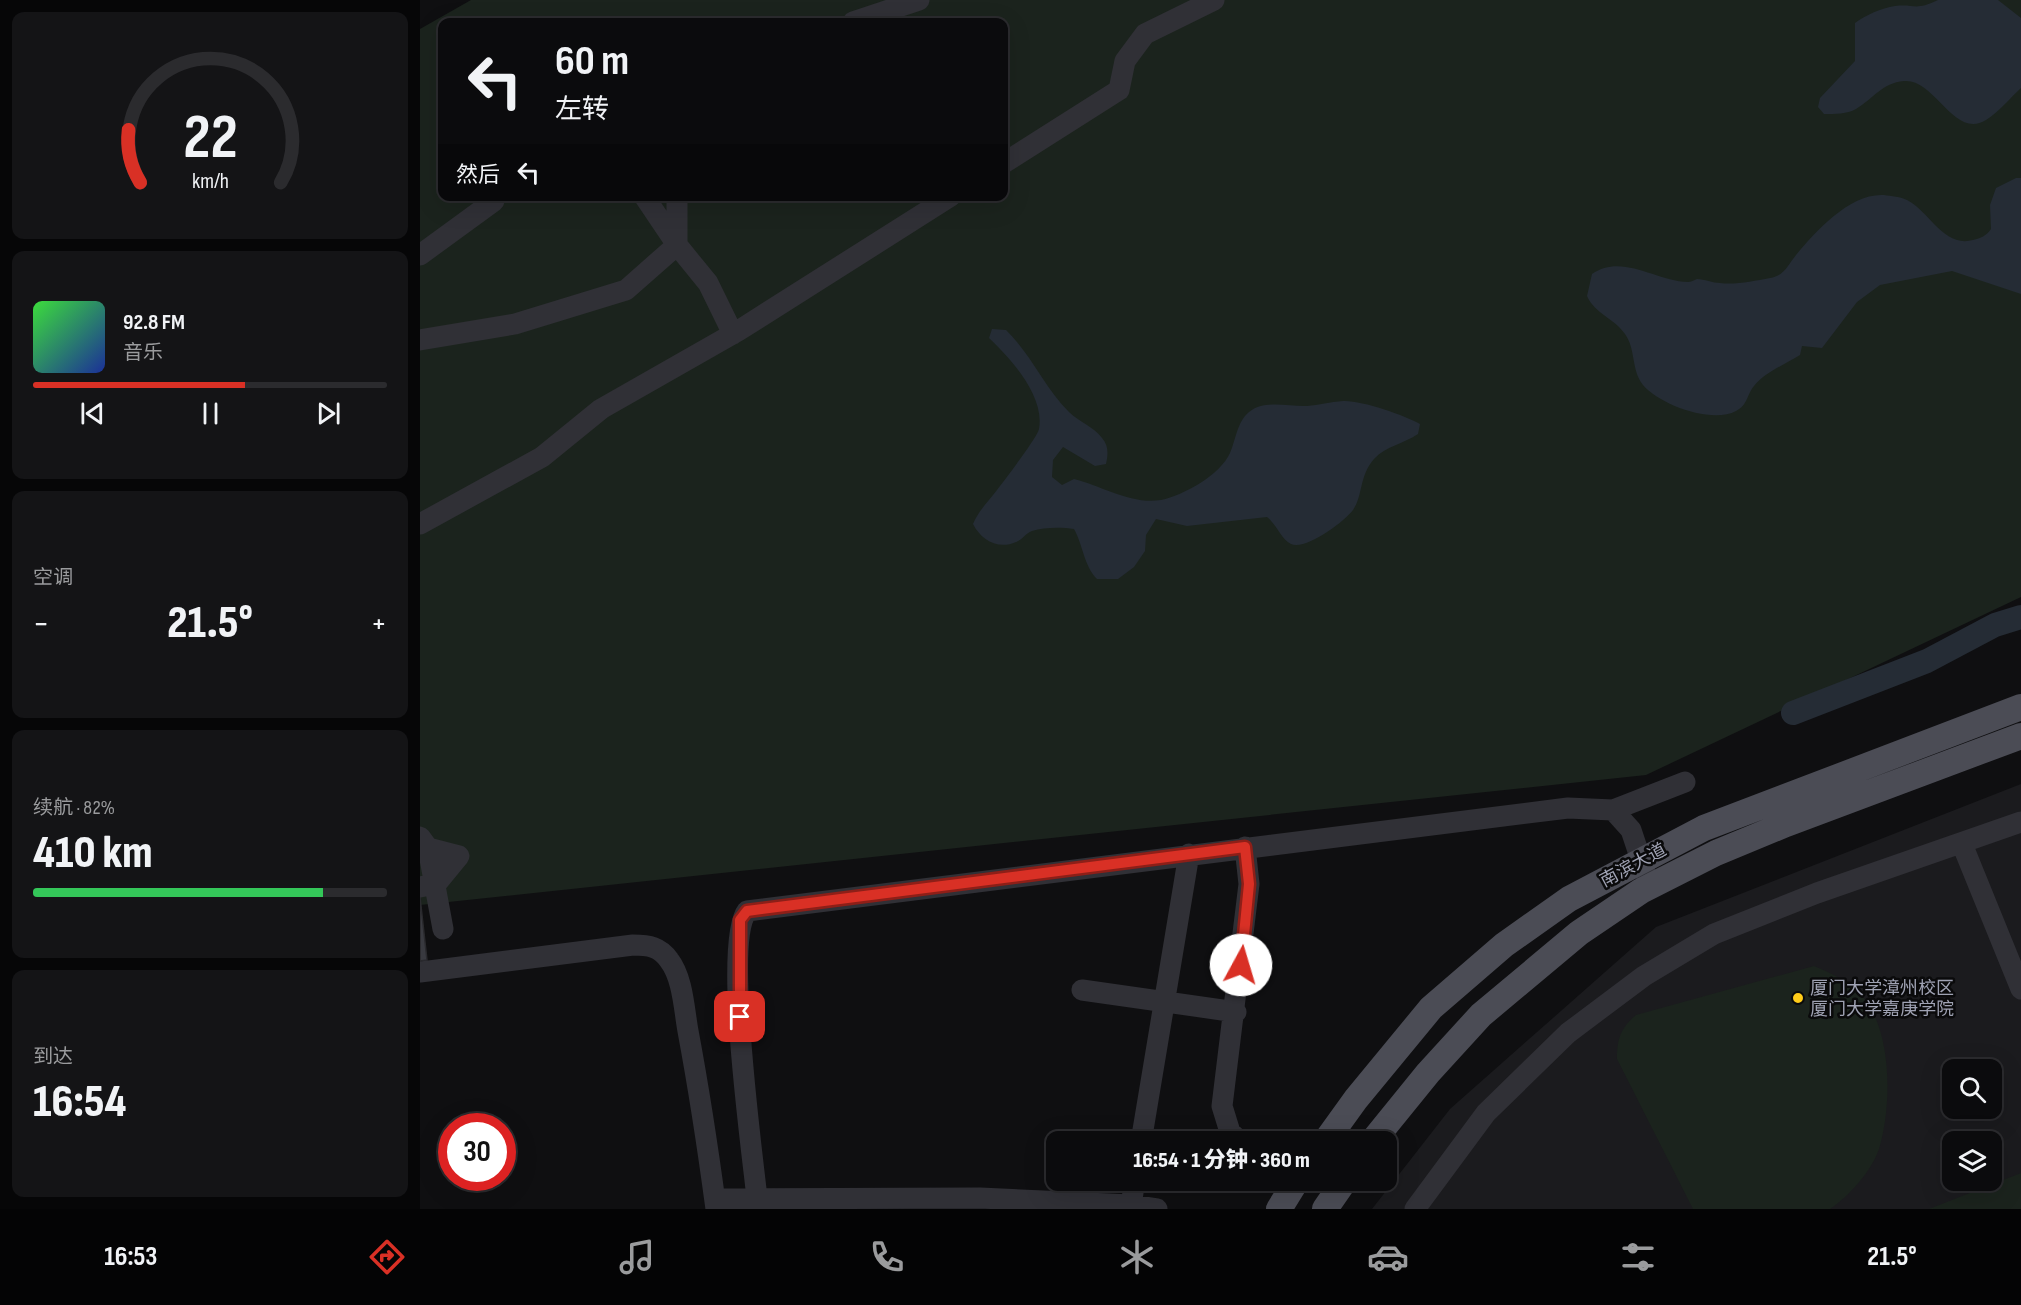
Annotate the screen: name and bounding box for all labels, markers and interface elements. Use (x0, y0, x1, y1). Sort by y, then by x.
text: 60 m (555, 36, 629, 87)
icon: left (456, 42, 534, 120)
text: 左转 (555, 94, 609, 126)
text: 22 (183, 101, 237, 176)
icon: left (512, 156, 545, 189)
text: 然后 (456, 162, 500, 189)
text: km/h (191, 169, 229, 194)
text: 92.8 FM (123, 309, 185, 336)
text: 音乐 (123, 341, 163, 365)
icon: previous (76, 397, 109, 430)
icon: pause (194, 397, 227, 430)
icon: next (312, 397, 345, 430)
text: 空调 (33, 566, 73, 590)
text: 21.5° (167, 596, 253, 651)
text: − (33, 604, 49, 644)
text: + (371, 604, 387, 644)
text: 续航 · 82% (33, 796, 115, 820)
text: 410 km (33, 826, 153, 881)
street label: 南滨大道 (1597, 839, 1670, 892)
position arrow (1209, 933, 1273, 997)
place label: 厦门大学漳州校区 厦门大学嘉庚学院 (1810, 978, 1954, 1020)
pin (714, 991, 765, 1042)
marker: 厦门大学漳州校区 厦门大学嘉庚学院 (1791, 991, 1805, 1005)
icon: arrive (723, 1000, 756, 1033)
text: 到达 (33, 1045, 73, 1069)
map controls (1942, 1059, 2002, 1191)
button: search (1942, 1059, 2002, 1119)
text: 16:54 (33, 1075, 127, 1130)
speed limit sign: 30 (438, 1113, 516, 1191)
button: layers (1942, 1131, 2002, 1191)
text: 16:54 · 1 分钟 · 360 m (1133, 1147, 1310, 1174)
icon: directions (366, 1236, 408, 1278)
icon: music (616, 1236, 658, 1278)
icon: phone (866, 1236, 908, 1278)
icon: climate (1116, 1236, 1158, 1278)
icon: car (1367, 1236, 1409, 1278)
icon: filters (1617, 1236, 1659, 1278)
text: 16:53 (104, 1241, 157, 1273)
text: 21.5° (1867, 1241, 1917, 1273)

